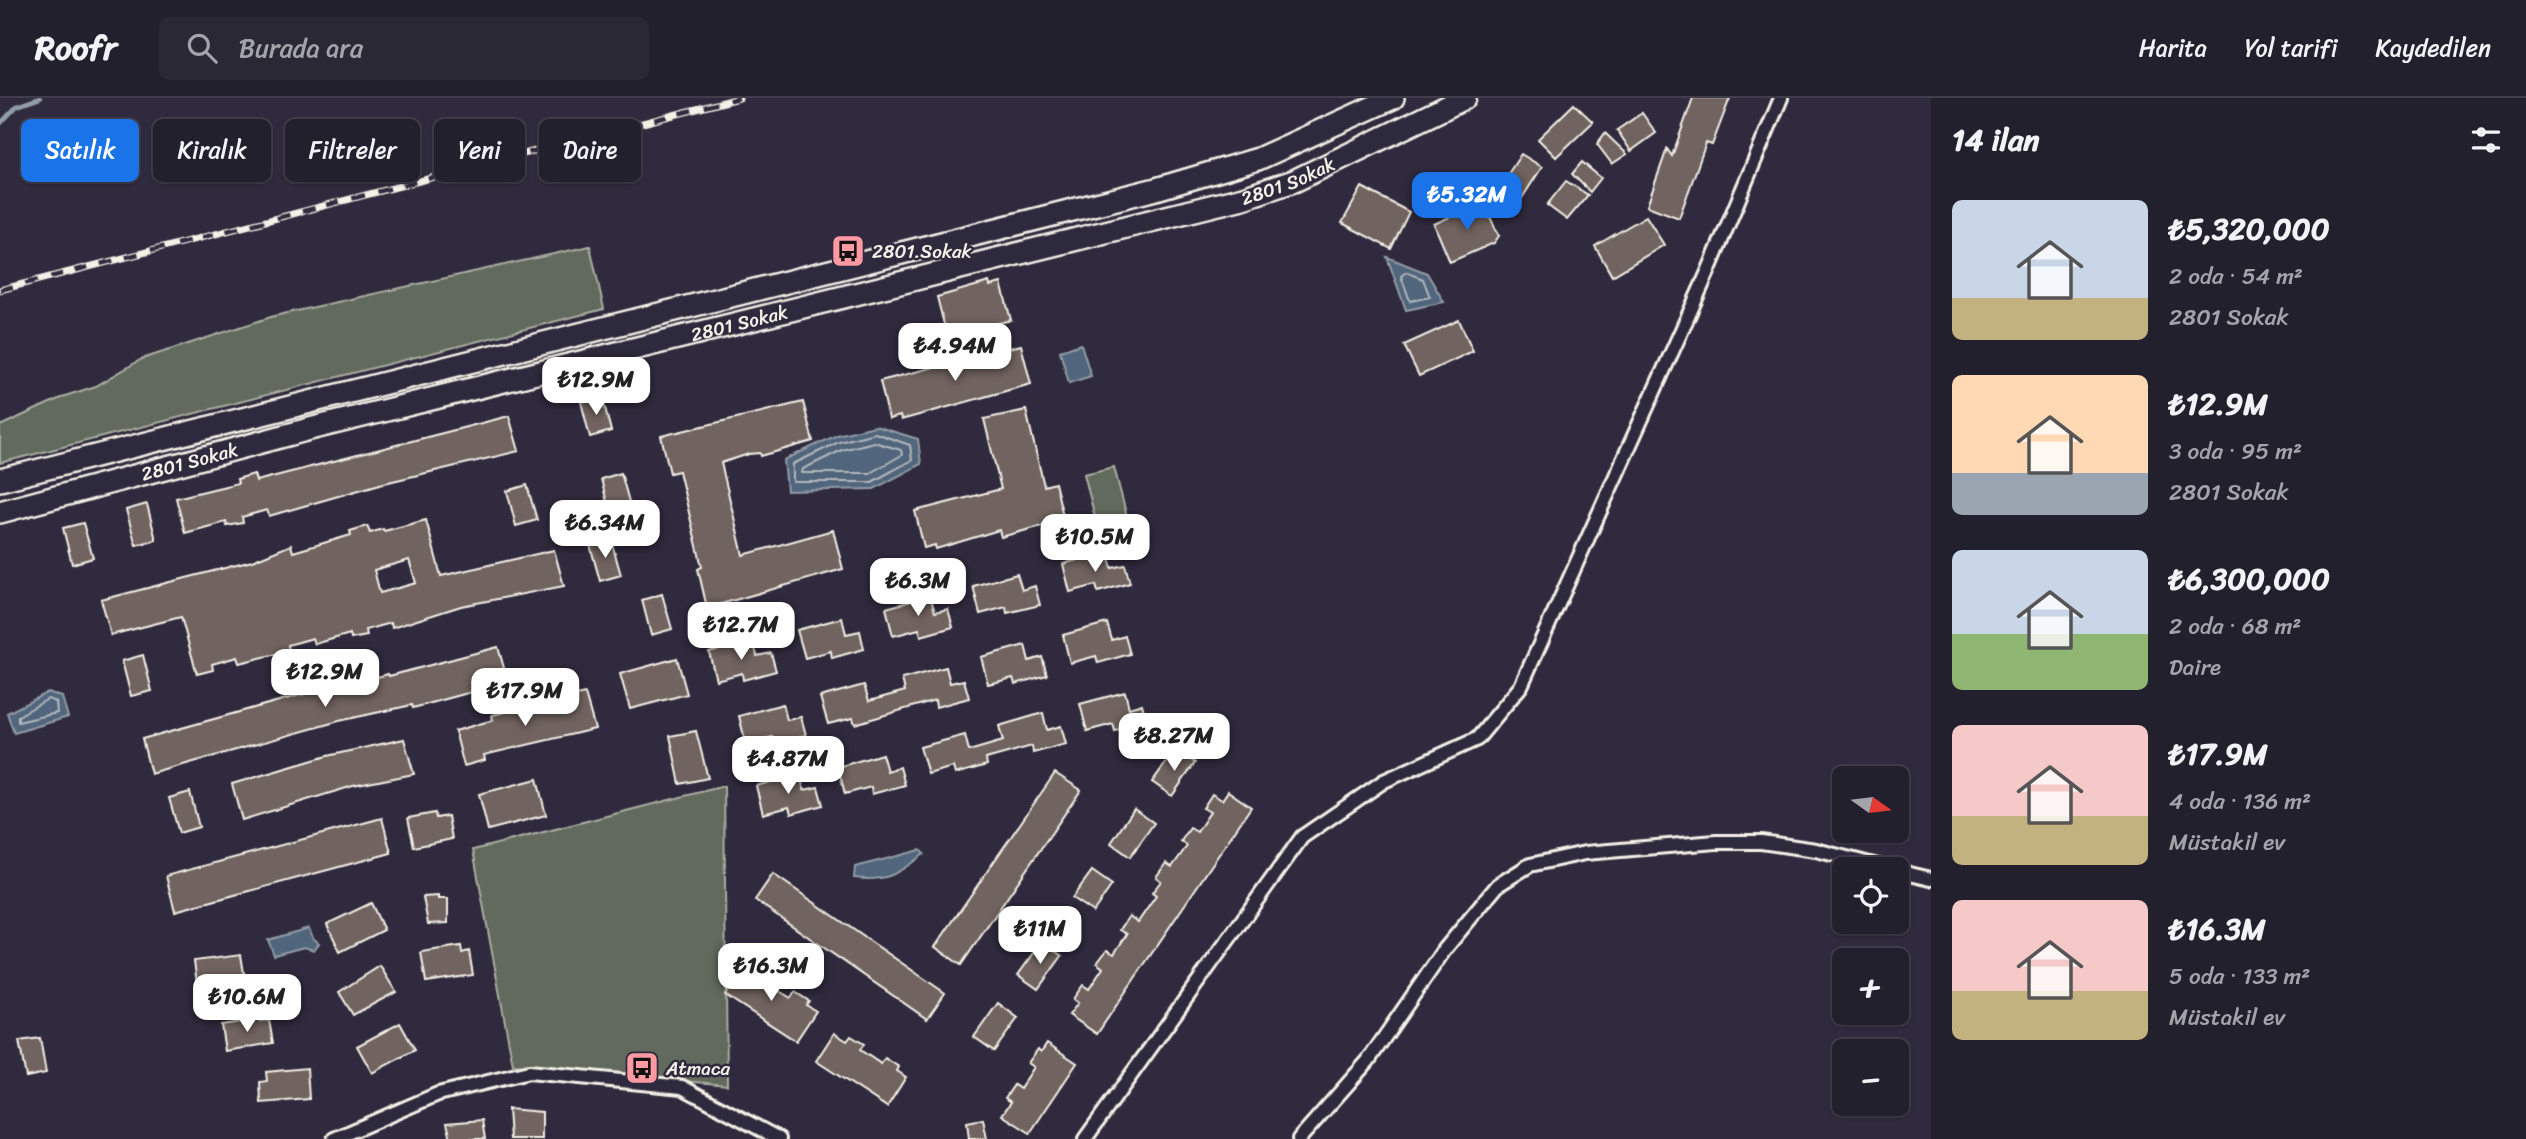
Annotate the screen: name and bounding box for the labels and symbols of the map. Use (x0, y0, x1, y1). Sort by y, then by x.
street label: 2801 Sokak (1236, 148, 1341, 215)
pin: ₺5.32M (1410, 172, 1524, 232)
bus stop icon: 2801.Sokak (829, 232, 867, 270)
place label: 2801.Sokak (872, 235, 972, 268)
street label: 2801 Sokak (687, 295, 791, 351)
pin: ₺4.94M (898, 324, 1012, 383)
pin: ₺12.9M (539, 358, 653, 417)
street label: 2801 Sokak (137, 433, 241, 490)
pin: ₺6.34M (548, 500, 662, 560)
pin: ₺10.5M (1038, 514, 1152, 574)
pin: ₺6.3M (869, 559, 967, 618)
pin: ₺12.7M (684, 602, 798, 662)
pin: ₺12.9M (268, 650, 382, 709)
pin: ₺17.9M (468, 668, 582, 728)
pin: ₺8.27M (1117, 714, 1231, 773)
pin: ₺4.87M (731, 736, 845, 796)
north arrow (1832, 766, 1909, 844)
pin: ₺11M (999, 906, 1081, 966)
pin: ₺16.3M (714, 944, 828, 1003)
pin: ₺10.6M (190, 974, 304, 1034)
bus stop icon: Atmaca (623, 1049, 661, 1087)
place label: Atmaca (665, 1052, 730, 1085)

